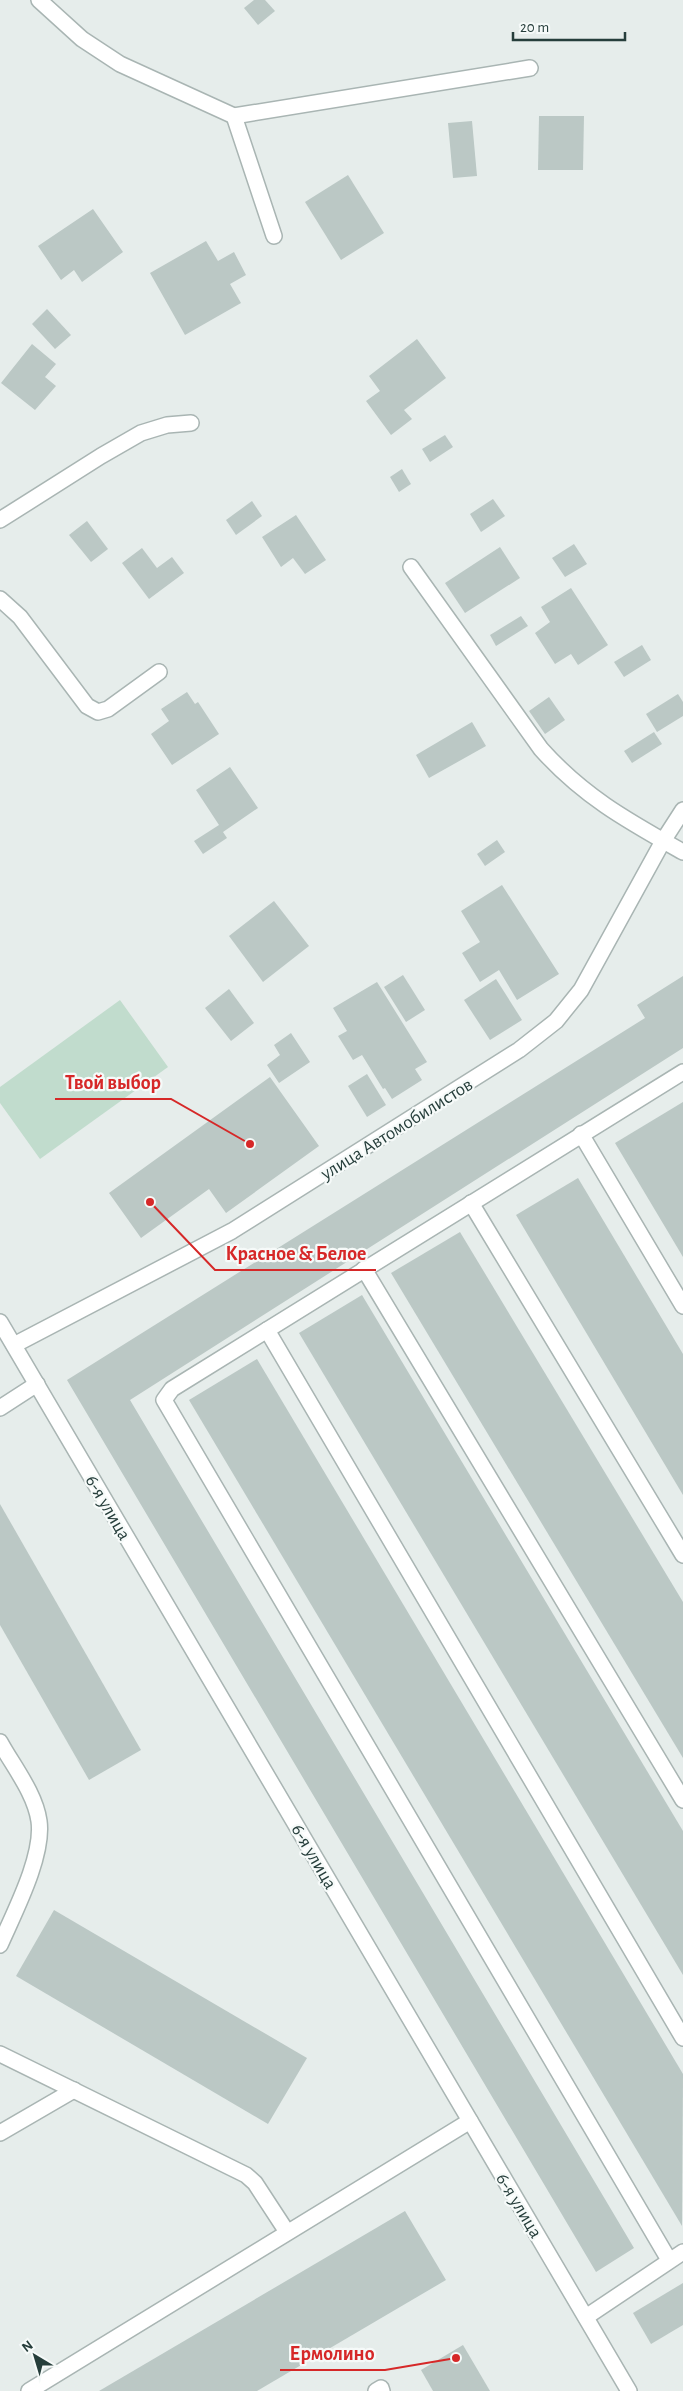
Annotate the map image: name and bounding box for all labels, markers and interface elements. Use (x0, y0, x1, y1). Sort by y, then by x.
scale bar (513, 10, 626, 42)
text: 20 m (520, 20, 549, 35)
callout: Твой выбор (55, 1064, 171, 1099)
text: Твой выбор (65, 1073, 161, 1093)
street label: улица Автомобилистов (317, 1075, 476, 1184)
callout: Красное & Белое (215, 1235, 376, 1270)
text: Красное & Белое (226, 1244, 366, 1264)
street label: 6-я улица (82, 1472, 134, 1544)
street label: 6-я улица (288, 1821, 340, 1893)
street label: 6-я улица (492, 2170, 546, 2242)
north arrow (10, 2331, 60, 2381)
callout: Ермолино (280, 2335, 385, 2370)
text: N (19, 2338, 36, 2355)
text: Ермолино (290, 2344, 375, 2364)

